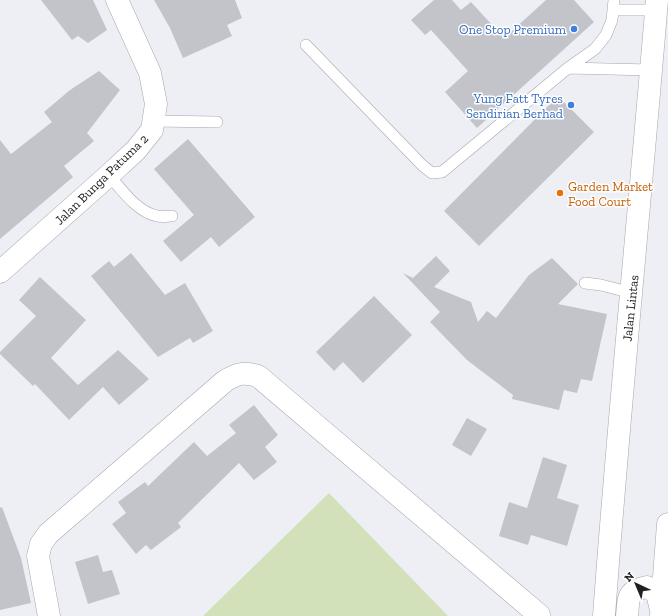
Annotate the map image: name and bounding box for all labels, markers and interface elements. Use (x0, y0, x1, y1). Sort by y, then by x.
place label: One Stop Premium (459, 22, 567, 37)
marker: One Stop Premium (569, 24, 579, 34)
place label: Yung Fatt Tyres Sendirian Berhad (466, 91, 563, 121)
marker: Yung Fatt Tyres Sendirian Berhad (566, 100, 576, 110)
street label: Jalan Bunga Patuma 2 (52, 131, 151, 228)
place label: Garden Market Food Court (568, 179, 653, 209)
marker: Garden Market Food Court (555, 188, 565, 198)
street label: Jalan Lintas (620, 274, 641, 342)
north arrow (616, 564, 656, 604)
text: N (622, 569, 637, 585)

